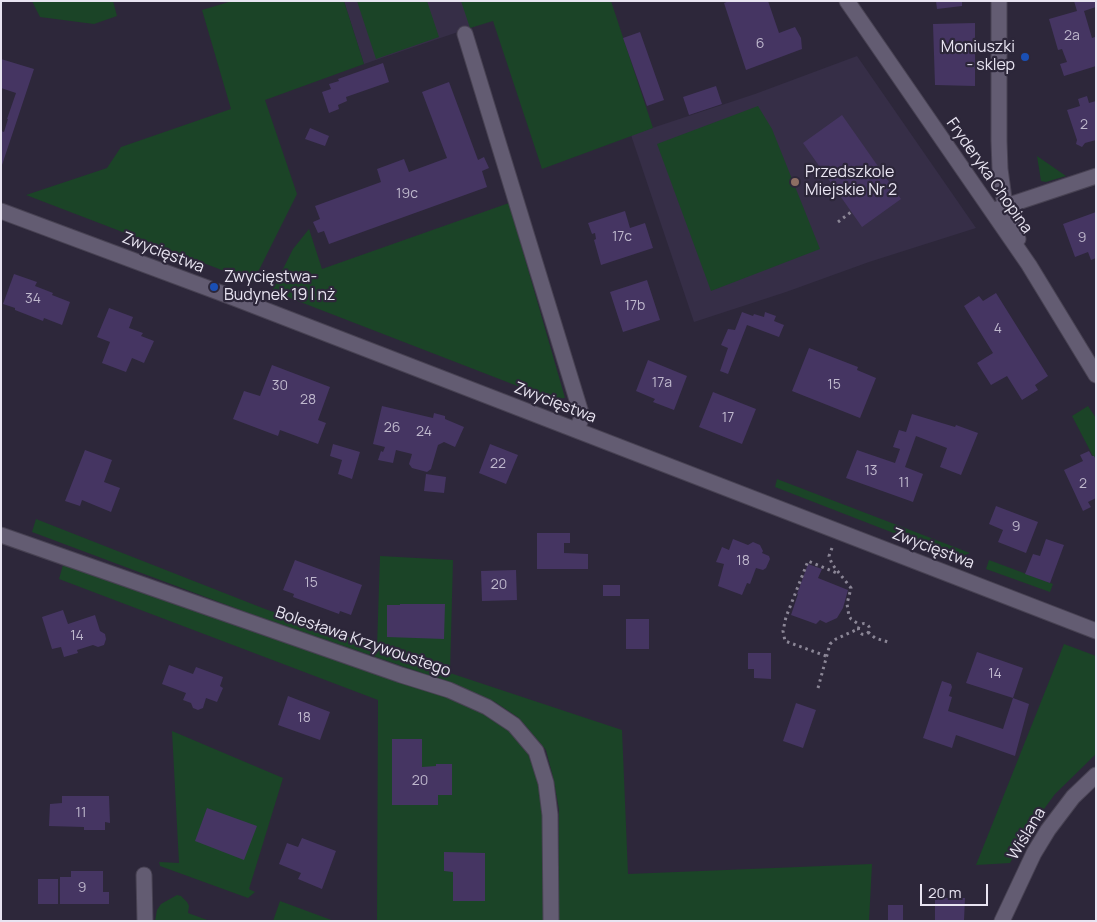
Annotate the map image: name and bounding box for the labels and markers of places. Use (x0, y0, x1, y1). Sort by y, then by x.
place label: Moniuszki - sklep (941, 38, 1015, 76)
marker: Moniuszki - sklep (1019, 51, 1031, 63)
place label: Przedszkole Miejskie Nr 2 (805, 163, 897, 201)
marker: Przedszkole Miejskie Nr 2 (789, 176, 801, 188)
place label: Zwycięstwa- Budynek 19 I nż (224, 268, 335, 306)
marker: Zwycięstwa- Budynek 19 I nż (208, 281, 220, 293)

